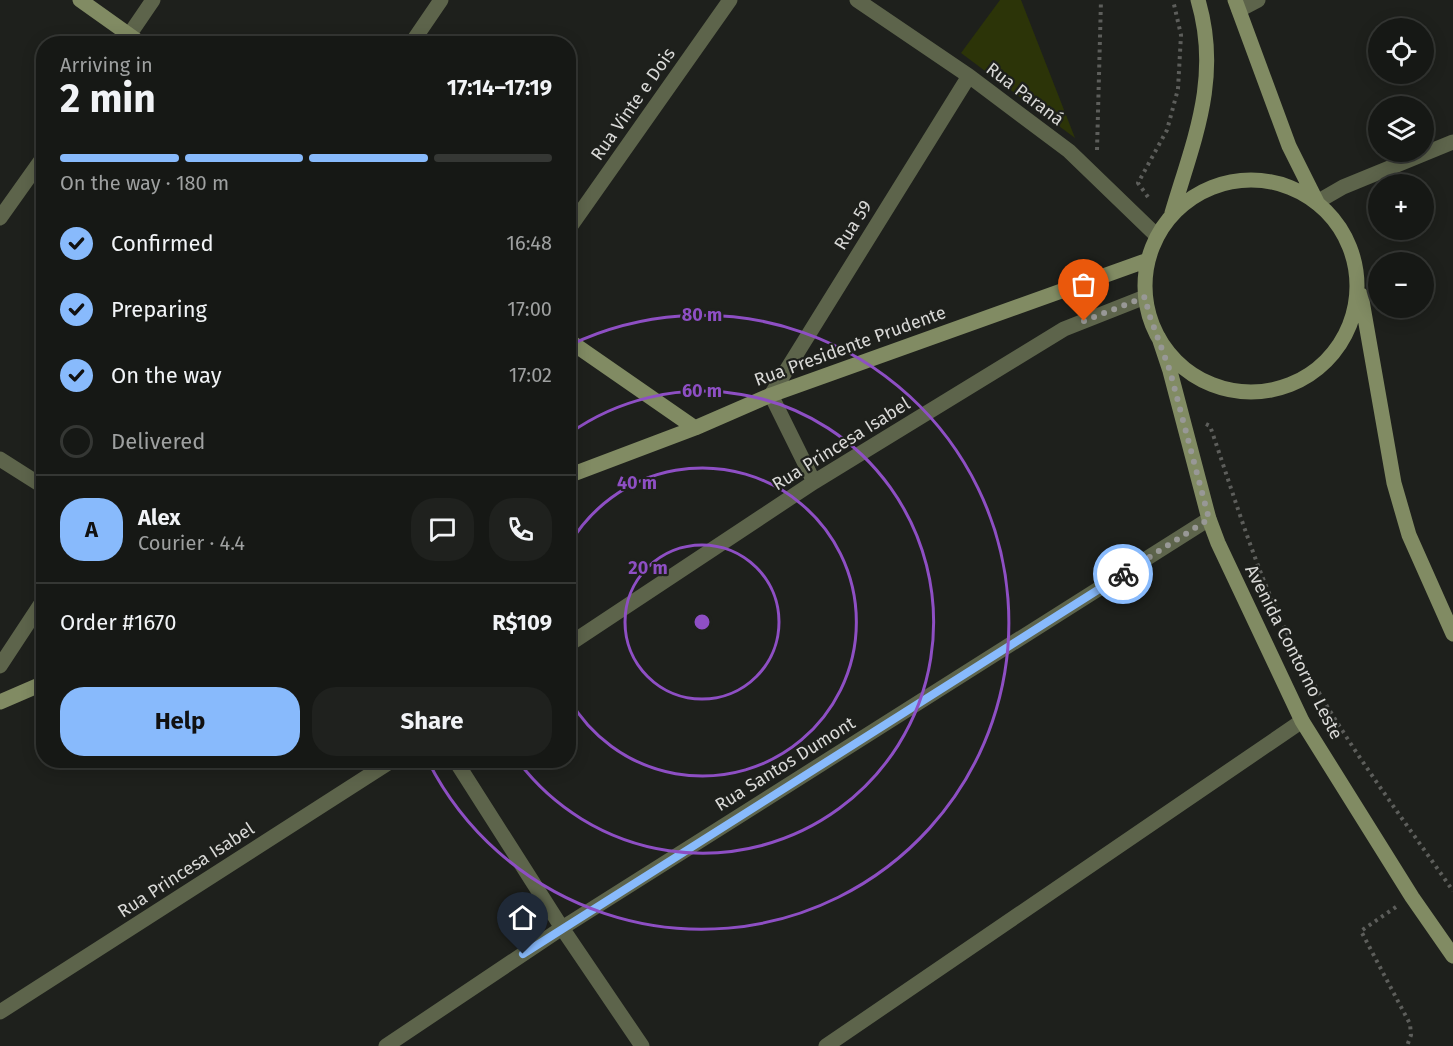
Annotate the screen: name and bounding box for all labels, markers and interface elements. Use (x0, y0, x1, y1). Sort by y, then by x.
map controls (1368, 18, 1434, 318)
button: locate (1368, 18, 1434, 84)
street label: Rua Vinte e Dois (586, 43, 680, 165)
text: Arriving in (60, 53, 153, 77)
street label: Rua Paraná (982, 58, 1068, 130)
text: 17:14–17:19 (447, 74, 552, 101)
text: 2 min (60, 76, 156, 122)
button: layers (1368, 96, 1434, 162)
text: On the way · 180 m (60, 171, 229, 195)
button: + (1368, 174, 1434, 240)
street label: Rua 59 (829, 196, 877, 254)
icon: check (60, 227, 93, 260)
text: Confirmed (111, 230, 214, 257)
text: 16:48 (506, 231, 552, 255)
button: − (1368, 252, 1434, 318)
pin (1058, 259, 1109, 321)
icon: bag (1067, 268, 1100, 301)
icon: check (60, 293, 93, 326)
text: Preparing (111, 296, 207, 323)
text: 17:00 (507, 297, 552, 321)
street label: Rua Presidente Prudente (751, 301, 949, 391)
text: 80 m (682, 304, 722, 326)
icon: check (60, 359, 93, 392)
text: On the way (111, 362, 222, 389)
text: 17:02 (509, 363, 552, 387)
text: 60 m (682, 380, 722, 402)
street label: Rua Princesa Isabel (768, 393, 914, 495)
text: Delivered (111, 428, 206, 455)
text: 40 m (617, 472, 657, 494)
button: chat (411, 498, 474, 561)
button: phone (489, 498, 552, 561)
text: Alex (138, 504, 181, 531)
text: A (85, 516, 98, 543)
text: Courier · 4.4 (138, 531, 245, 555)
courier (1093, 544, 1153, 604)
text: 20 m (628, 557, 668, 579)
icon: bike (1107, 558, 1140, 591)
street label: Avenida Contorno Leste (1240, 561, 1348, 743)
text: Order #1670 (60, 609, 176, 636)
text: R$109 (492, 609, 552, 636)
centre of rings (692, 612, 712, 632)
button: Help (60, 687, 300, 756)
button: Share (312, 687, 552, 756)
street label: Rua Santos Dumont (711, 712, 860, 816)
street label: Rua Princesa Isabel (114, 818, 258, 922)
pin (497, 892, 548, 954)
icon: home (506, 901, 539, 934)

